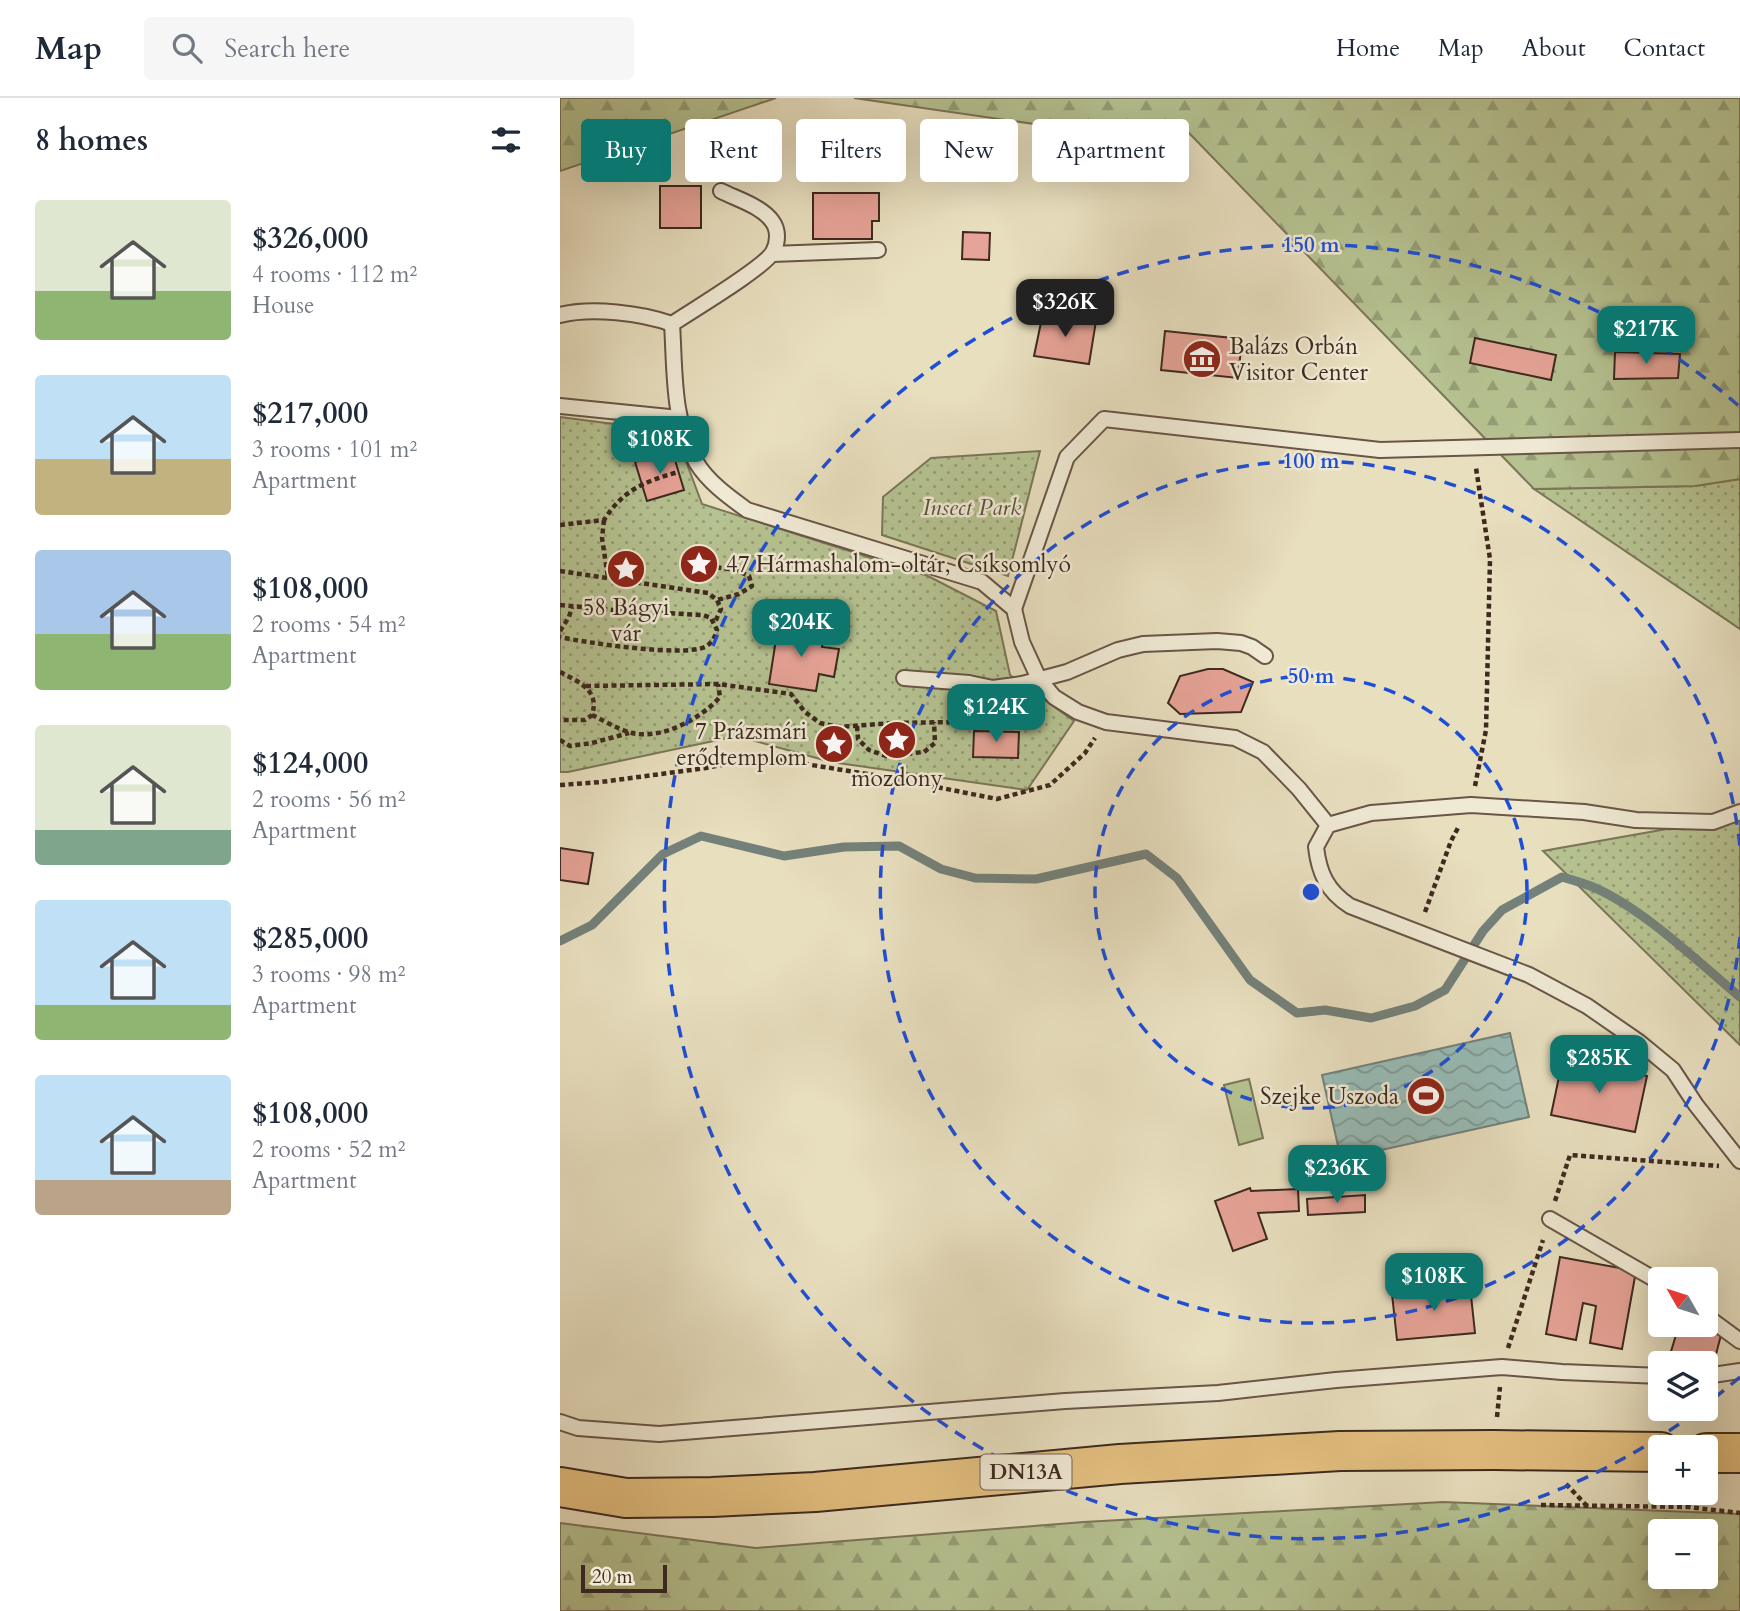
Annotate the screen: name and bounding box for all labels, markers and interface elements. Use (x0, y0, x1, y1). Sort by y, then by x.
search box (144, 17, 634, 80)
text: Map (35, 26, 102, 71)
icon: search (168, 29, 206, 67)
text: Search here (224, 31, 350, 66)
text: Home (1336, 32, 1400, 65)
text: Map (1438, 32, 1484, 65)
text: About (1522, 32, 1586, 65)
text: Contact (1624, 32, 1705, 65)
chip: Buy (581, 119, 671, 182)
chip: Rent (685, 119, 782, 182)
chip: Filters (796, 119, 906, 182)
chip: New (920, 119, 1018, 182)
chip: Apartment (1032, 119, 1189, 182)
text: 8 homes (35, 120, 148, 161)
icon: filters (487, 121, 525, 159)
text: $326,000 (252, 218, 368, 259)
icon: home (91, 228, 175, 312)
text: 150 m (1282, 231, 1340, 260)
text: 4 rooms · 112 m² (252, 259, 417, 290)
pin: $326K (1016, 280, 1114, 339)
text: $326K (1032, 286, 1098, 317)
text: House (252, 290, 314, 321)
pin: $217K (1597, 306, 1695, 366)
text: $217K (1613, 313, 1679, 344)
place label: Balázs Orbán Visitor Center (1229, 331, 1369, 388)
museum icon: Balázs Orbán Visitor Center (1181, 338, 1223, 380)
text: $217,000 (252, 393, 368, 434)
icon: home (91, 403, 175, 487)
pin: $108K (611, 416, 709, 476)
text: $108K (627, 423, 693, 454)
text: 3 rooms · 101 m² (252, 434, 417, 465)
text: 100 m (1282, 447, 1340, 476)
text: Apartment (252, 465, 356, 496)
park label: Insect Park (923, 492, 1022, 523)
place icon: 47 Hármashalom-oltár, Csíksomlyó (678, 543, 720, 585)
place icon: 58 Bágyi vár (605, 548, 647, 590)
place label: 47 Hármashalom-oltár, Csíksomlyó (726, 549, 1071, 580)
text: $108,000 (252, 568, 368, 609)
icon: home (91, 578, 175, 662)
place label: 58 Bágyi vár (583, 592, 669, 649)
pin: $204K (752, 600, 850, 659)
text: $204K (768, 606, 834, 637)
text: 2 rooms · 54 m² (252, 609, 405, 640)
text: Apartment (252, 640, 356, 671)
text: 50 m (1288, 662, 1335, 691)
pin: $124K (947, 684, 1045, 744)
text: $124K (963, 691, 1029, 722)
place label: 7 Prázsmári erődtemplom (676, 716, 808, 773)
place icon: mozdony (876, 719, 918, 761)
place icon: 7 Prázsmári erődtemplom (813, 723, 855, 765)
text: $124,000 (252, 743, 368, 784)
icon: home (91, 753, 175, 837)
place label: mozdony (851, 763, 943, 794)
text: 2 rooms · 56 m² (252, 784, 405, 815)
text: Apartment (252, 815, 356, 846)
centre of rings (1299, 880, 1323, 904)
text: $285,000 (252, 918, 368, 959)
icon: home (91, 928, 175, 1012)
text: 3 rooms · 98 m² (252, 959, 405, 990)
text: Apartment (252, 990, 356, 1021)
pin: $285K (1550, 1035, 1648, 1095)
text: $285K (1566, 1042, 1632, 1073)
sports icon: Szejke Uszoda (1405, 1075, 1447, 1117)
place label: Szejke Uszoda (1260, 1081, 1399, 1112)
text: $108,000 (252, 1093, 368, 1134)
icon: home (91, 1103, 175, 1187)
text: 2 rooms · 52 m² (252, 1134, 405, 1165)
pin: $236K (1288, 1146, 1386, 1205)
text: $236K (1304, 1152, 1370, 1183)
text: Apartment (252, 1165, 356, 1196)
pin: $108K (1385, 1254, 1483, 1313)
text: $108K (1401, 1260, 1467, 1291)
north arrow (1648, 1267, 1718, 1337)
map controls (1648, 1267, 1718, 1589)
button: layers (1648, 1351, 1718, 1421)
button: + (1648, 1435, 1718, 1505)
road number: DN13A (980, 1454, 1072, 1490)
button: − (1648, 1519, 1718, 1589)
scale bar (581, 1562, 667, 1594)
text: 20 m (592, 1564, 633, 1590)

